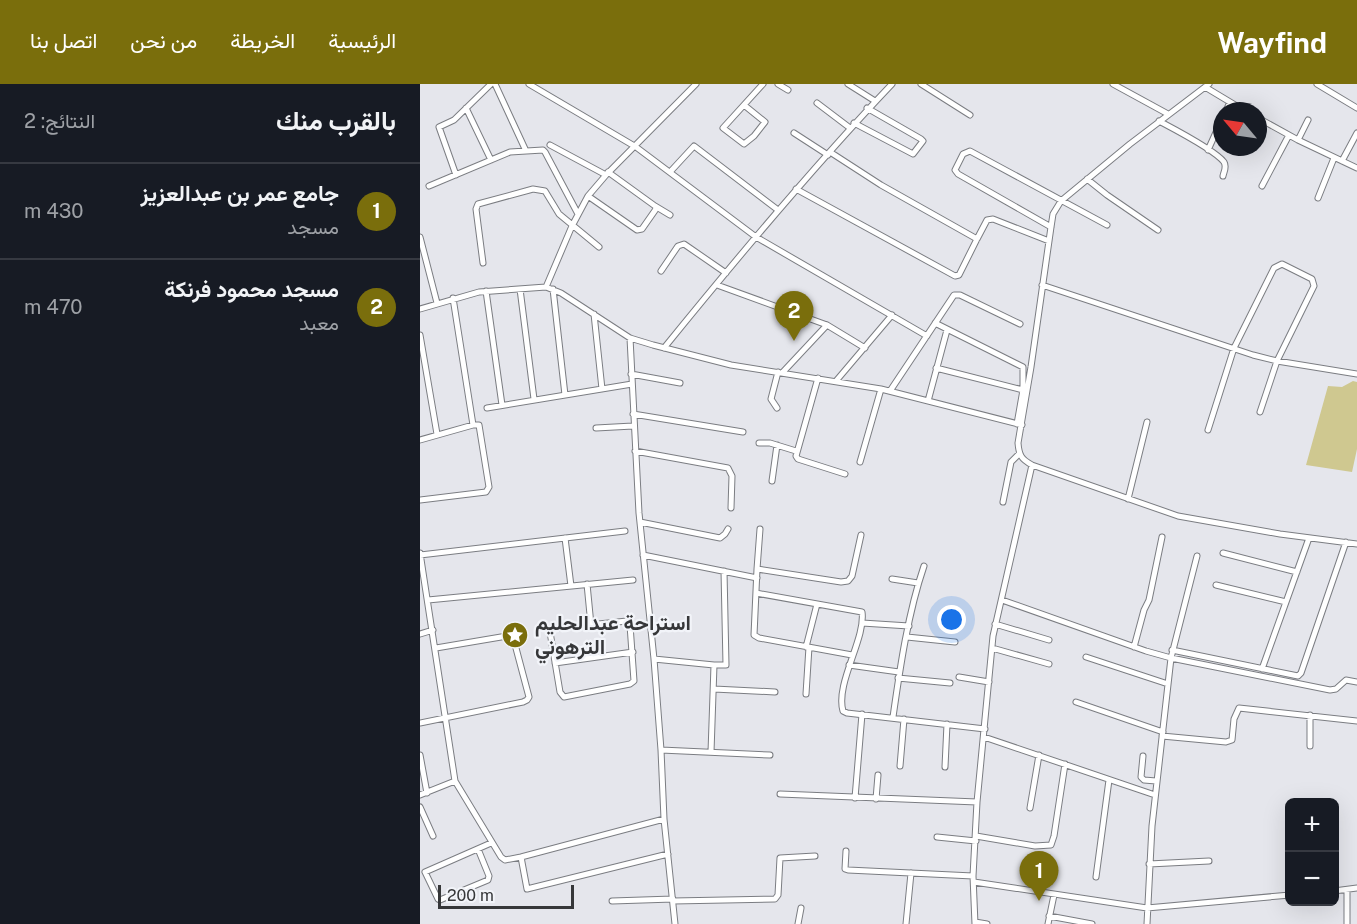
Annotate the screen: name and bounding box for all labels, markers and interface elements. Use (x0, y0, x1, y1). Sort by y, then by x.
text: Wayfind (1217, 26, 1327, 59)
text: اتصل بنا (30, 28, 97, 53)
text: من نحن (130, 28, 197, 53)
text: الخريطة (230, 28, 295, 53)
text: الرئيسية (328, 28, 396, 53)
north arrow (1213, 102, 1267, 156)
text: بالقرب منك (276, 105, 396, 136)
text: النتائج: 2 (24, 109, 95, 133)
text: جامع عمر بن عبدالعزيز (141, 180, 339, 206)
text: 430 m (24, 199, 83, 223)
text: 1 (372, 199, 381, 223)
text: مسجد (287, 215, 339, 239)
text: مسجد محمود فرنكة (164, 276, 339, 302)
pin: 2 (774, 292, 814, 341)
text: 470 m (24, 295, 83, 319)
text: 2 (370, 295, 383, 319)
text: معبد (299, 311, 339, 335)
your location (937, 605, 966, 634)
place label: استراحة عبدالحليم الترهوني (535, 610, 691, 664)
place icon: استراحة عبدالحليم الترهوني (500, 620, 530, 650)
map controls (1285, 798, 1339, 906)
button: + (1285, 798, 1339, 852)
pin: 1 (1020, 852, 1058, 901)
button: − (1285, 852, 1339, 906)
scale bar (438, 882, 574, 910)
text: 200 m (447, 886, 494, 905)

